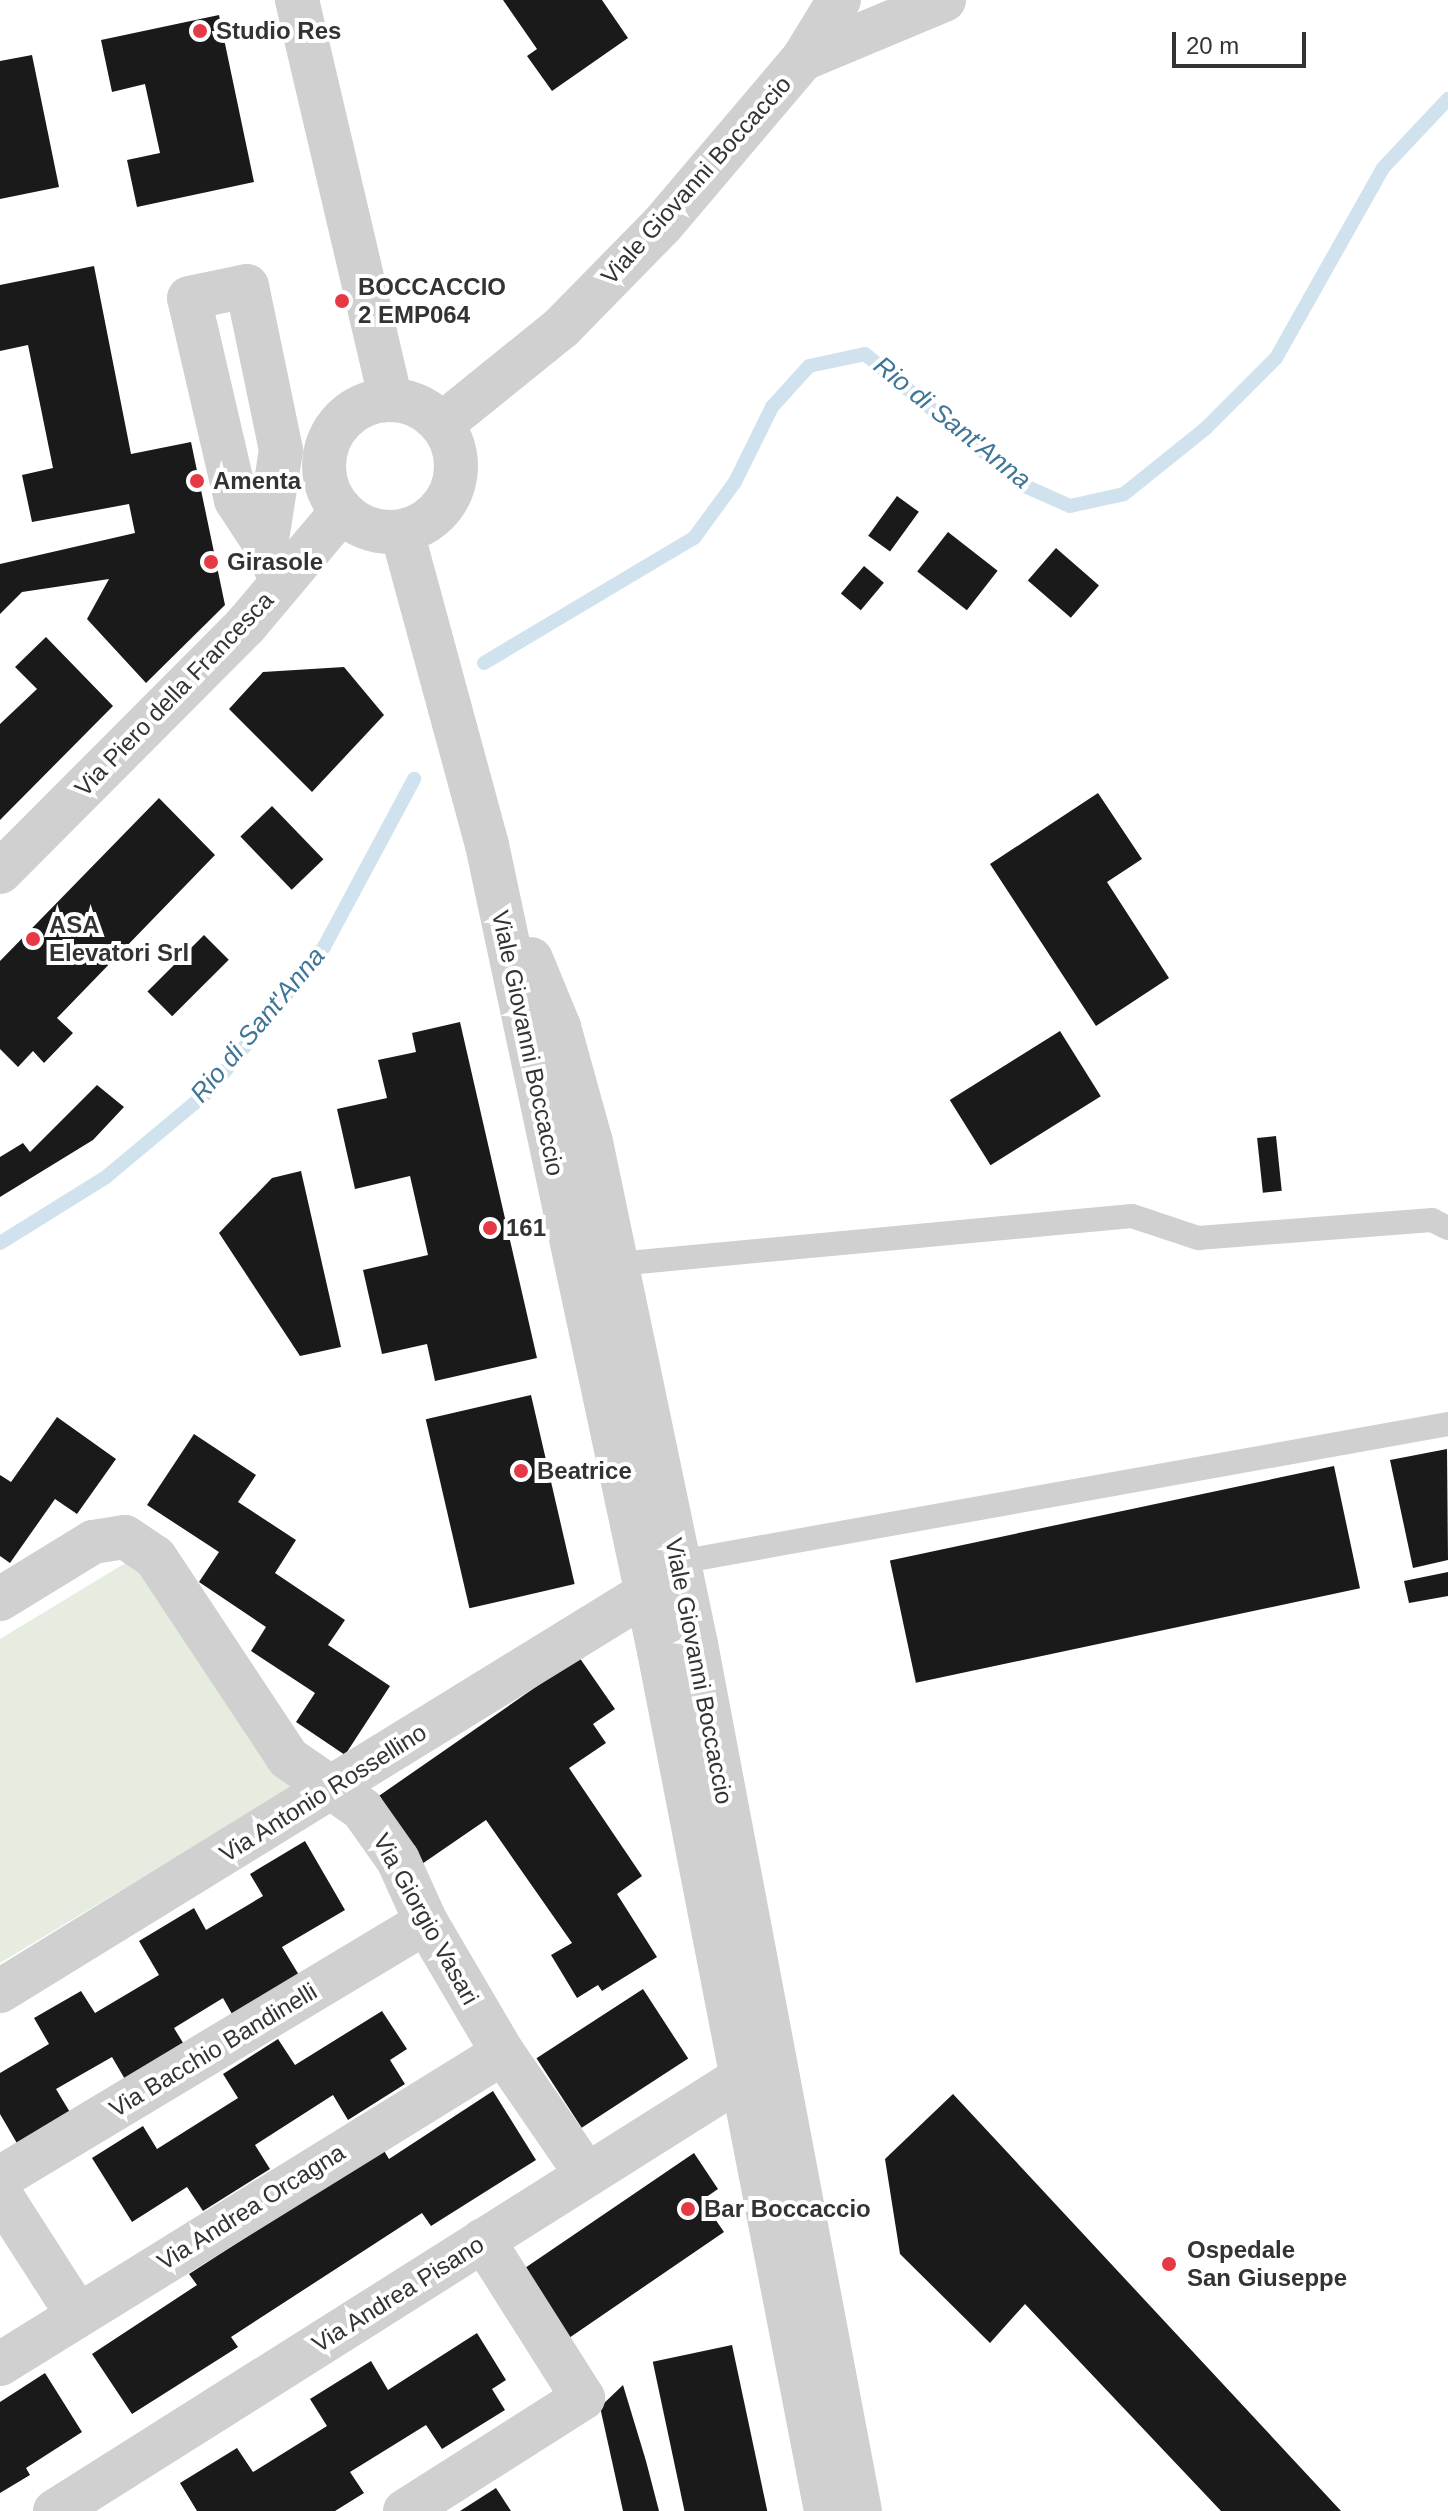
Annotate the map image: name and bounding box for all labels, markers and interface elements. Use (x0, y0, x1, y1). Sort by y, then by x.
scale bar (1176, 16, 1310, 66)
place label: Studio Res (216, 17, 341, 45)
marker: Studio Res (191, 22, 209, 40)
text: 20 m (1186, 32, 1239, 59)
street label: Viale Giovanni Boccaccio (595, 70, 797, 290)
place label: BOCCACCIO 2 EMP064 (358, 273, 506, 329)
marker: BOCCACCIO 2 EMP064 (333, 292, 351, 310)
water label: Rio di Sant'Anna (867, 350, 1037, 496)
place label: Amenta (213, 467, 301, 495)
marker: Amenta (188, 472, 206, 490)
place label: Girasole (227, 548, 323, 576)
marker: Girasole (202, 553, 220, 571)
street label: Via Piero della Francesca (69, 586, 279, 802)
street label: Viale Giovanni Boccaccio (486, 908, 570, 1178)
place label: ASA Elevatori Srl (49, 911, 189, 967)
marker: ASA Elevatori Srl (24, 930, 42, 948)
water label: Rio di Sant'Anna (184, 941, 332, 1109)
place label: 161 (506, 1214, 546, 1242)
marker: 161 (481, 1219, 499, 1237)
place label: Beatrice (537, 1457, 632, 1485)
marker: Beatrice (512, 1462, 530, 1480)
street label: Viale Giovanni Boccaccio (659, 1536, 739, 1806)
street label: Via Antonio Rossellino (214, 1717, 432, 1869)
street label: Via Giorgio Vasari (367, 1828, 485, 2010)
street label: Via Bacchio Bandinelli (104, 1977, 322, 2123)
street label: Via Andrea Orcagna (151, 2137, 351, 2277)
place label: Bar Boccaccio (704, 2195, 871, 2223)
marker: Bar Boccaccio (679, 2200, 697, 2218)
street label: Via Andrea Pisano (306, 2229, 490, 2359)
place label: Ospedale San Giuseppe (1187, 2236, 1347, 2292)
marker: Ospedale San Giuseppe (1158, 2253, 1180, 2275)

